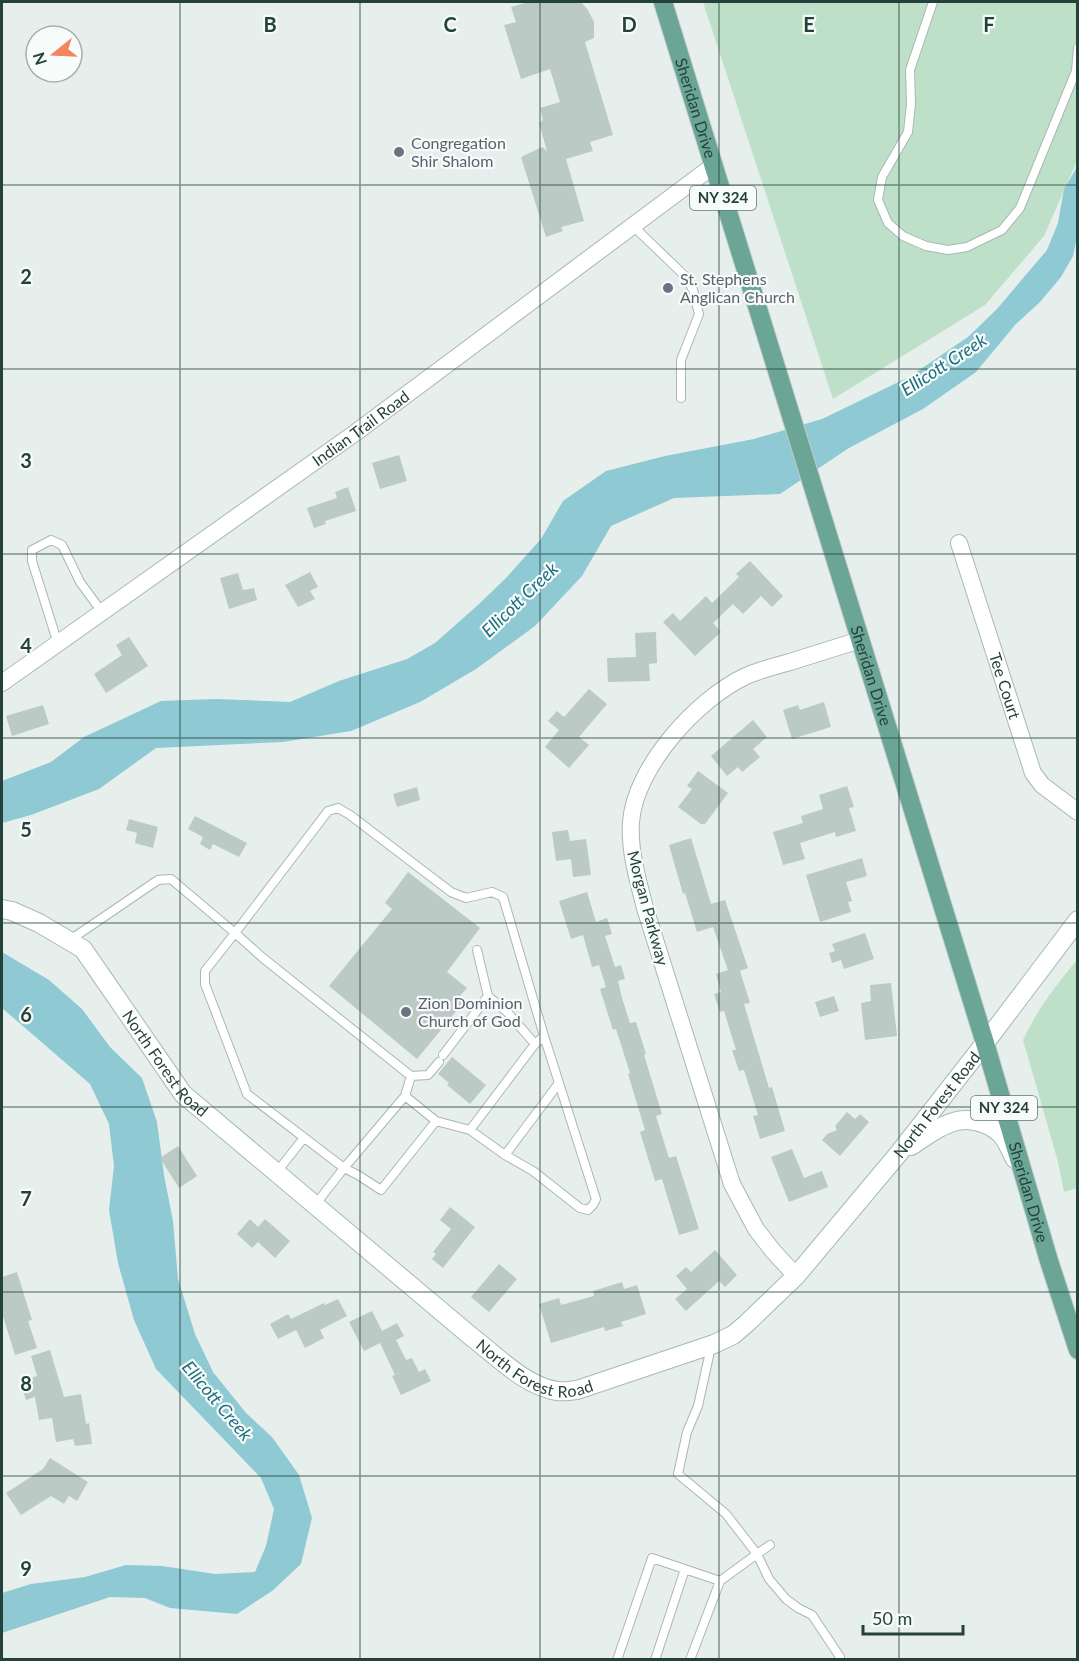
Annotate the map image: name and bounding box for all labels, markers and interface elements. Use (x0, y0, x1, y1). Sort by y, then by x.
text: B (263, 12, 277, 36)
text: C (443, 12, 457, 36)
text: D (621, 12, 637, 36)
text: E (803, 12, 815, 36)
text: F (983, 12, 995, 36)
north arrow (24, 24, 84, 84)
text: N (28, 50, 50, 68)
street label: Sheridan Drive (672, 56, 721, 160)
place label: Congregation Shir Shalom (411, 133, 506, 170)
marker: Congregation Shir Shalom (392, 145, 406, 159)
road number: NY 324 (690, 186, 756, 210)
text: 2 (20, 264, 32, 288)
place label: St. Stephens Anglican Church (680, 269, 795, 306)
marker: St. Stephens Anglican Church (661, 281, 675, 295)
water label: Ellicott Creek (896, 328, 991, 400)
street label: Indian Trail Road (308, 386, 413, 469)
text: 3 (20, 448, 32, 472)
water label: Ellicott Creek (477, 557, 562, 641)
street label: Sheridan Drive (847, 623, 896, 728)
text: 4 (20, 633, 32, 657)
street label: Tee Court (986, 650, 1025, 721)
text: 5 (20, 817, 32, 841)
street label: Morgan Parkway (624, 848, 673, 968)
place label: Zion Dominion Church of God (418, 993, 522, 1030)
text: 6 (20, 1002, 32, 1026)
marker: Zion Dominion Church of God (399, 1005, 413, 1019)
street label: North Forest Road (119, 1006, 212, 1120)
street label: North Forest Road (889, 1048, 984, 1161)
road number: NY 324 (971, 1096, 1037, 1120)
street label: Sheridan Drive (1006, 1139, 1053, 1244)
text: 7 (20, 1186, 32, 1210)
street label: North Forest Road (473, 1335, 595, 1400)
water label: Ellicott Creek (178, 1356, 258, 1445)
text: 8 (20, 1371, 32, 1395)
text: 9 (20, 1556, 32, 1580)
scale bar (863, 1598, 964, 1636)
text: 50 m (872, 1607, 912, 1629)

